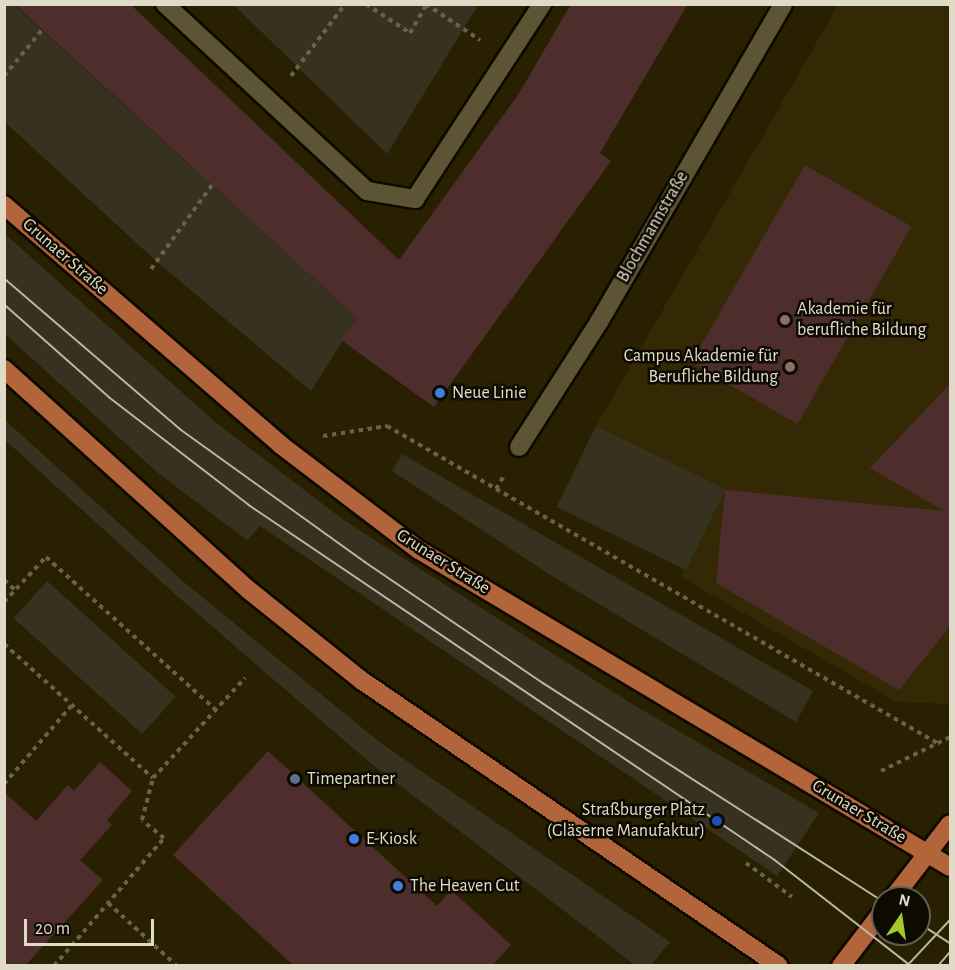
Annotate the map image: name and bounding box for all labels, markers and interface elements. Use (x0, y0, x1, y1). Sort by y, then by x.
street label: Blochmannstraße (612, 168, 694, 286)
street label: Grunaer Straße (18, 214, 112, 300)
place label: Akademie für berufliche Bildung (797, 299, 926, 342)
marker: Akademie für berufliche Bildung (778, 313, 792, 327)
place label: Campus Akademie für Berufliche Bildung (624, 346, 778, 388)
marker: Campus Akademie für Berufliche Bildung (783, 360, 797, 374)
place label: Neue Linie (452, 382, 526, 404)
marker: Neue Linie (433, 386, 447, 400)
street label: Grunaer Straße (392, 525, 494, 599)
place label: Timepartner (307, 768, 395, 790)
marker: Timepartner (288, 772, 302, 786)
street label: Grunaer Straße (808, 775, 910, 849)
place label: Straßburger Platz (Gläserne Manufaktur) (547, 800, 705, 842)
marker: Straßburger Platz (Gläserne Manufaktur) (710, 814, 724, 828)
place label: E-Kiosk (366, 828, 417, 850)
marker: E-Kiosk (347, 832, 361, 846)
place label: The Heaven Cut (410, 875, 520, 897)
marker: The Heaven Cut (391, 879, 405, 893)
north arrow (871, 886, 931, 946)
text: N (897, 891, 912, 909)
scale bar (27, 907, 158, 945)
text: 20 m (35, 920, 70, 938)

